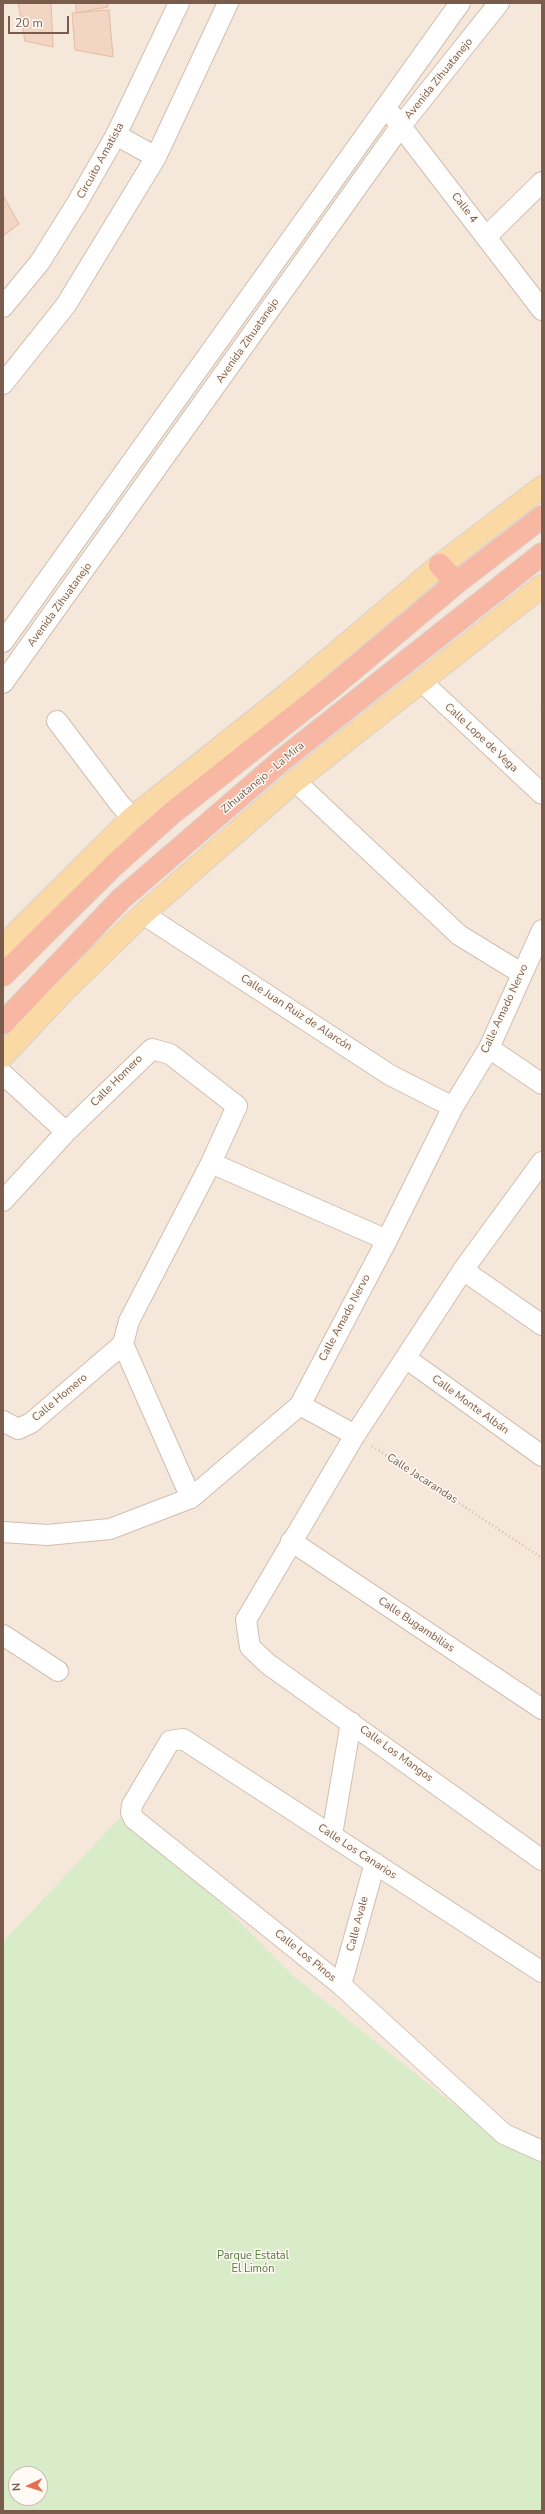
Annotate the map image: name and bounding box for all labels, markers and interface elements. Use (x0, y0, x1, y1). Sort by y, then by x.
scale bar (10, 8, 71, 34)
text: 20 m (15, 15, 43, 31)
street label: Avenida Zihuatanejo (402, 36, 476, 122)
street label: Circuito Amatista (75, 121, 127, 201)
street label: Calle 4 (448, 190, 480, 226)
street label: Avenida Zihuatanejo (214, 296, 282, 386)
street label: Avenida Zihuatanejo (25, 560, 95, 650)
street label: Calle Lope de Vega (442, 701, 520, 775)
street label: Zihuatanejo - La Mira (219, 739, 307, 817)
street label: Calle Amado Nervo (479, 962, 531, 1056)
street label: Calle Juan Ruiz de Alarcón (238, 972, 354, 1054)
street label: Calle Homero (88, 1052, 146, 1110)
street label: Calle Amado Nervo (316, 1272, 374, 1364)
street label: Calle Homero (30, 1371, 90, 1425)
street label: Calle Monte Albán (429, 1373, 511, 1437)
street label: Calle Jacarandas (384, 1451, 460, 1507)
street label: Calle Bugambilias (375, 1595, 457, 1655)
street label: Calle Los Mangos (357, 1723, 435, 1785)
street label: Calle Los Canarios (315, 1822, 399, 1882)
street label: Calle Avale (344, 1895, 372, 1953)
street label: Calle Los Pinos (272, 1927, 338, 1985)
park label: Parque Estatal El Limón (217, 2249, 289, 2275)
north arrow (8, 2466, 48, 2506)
text: N (9, 2482, 24, 2491)

